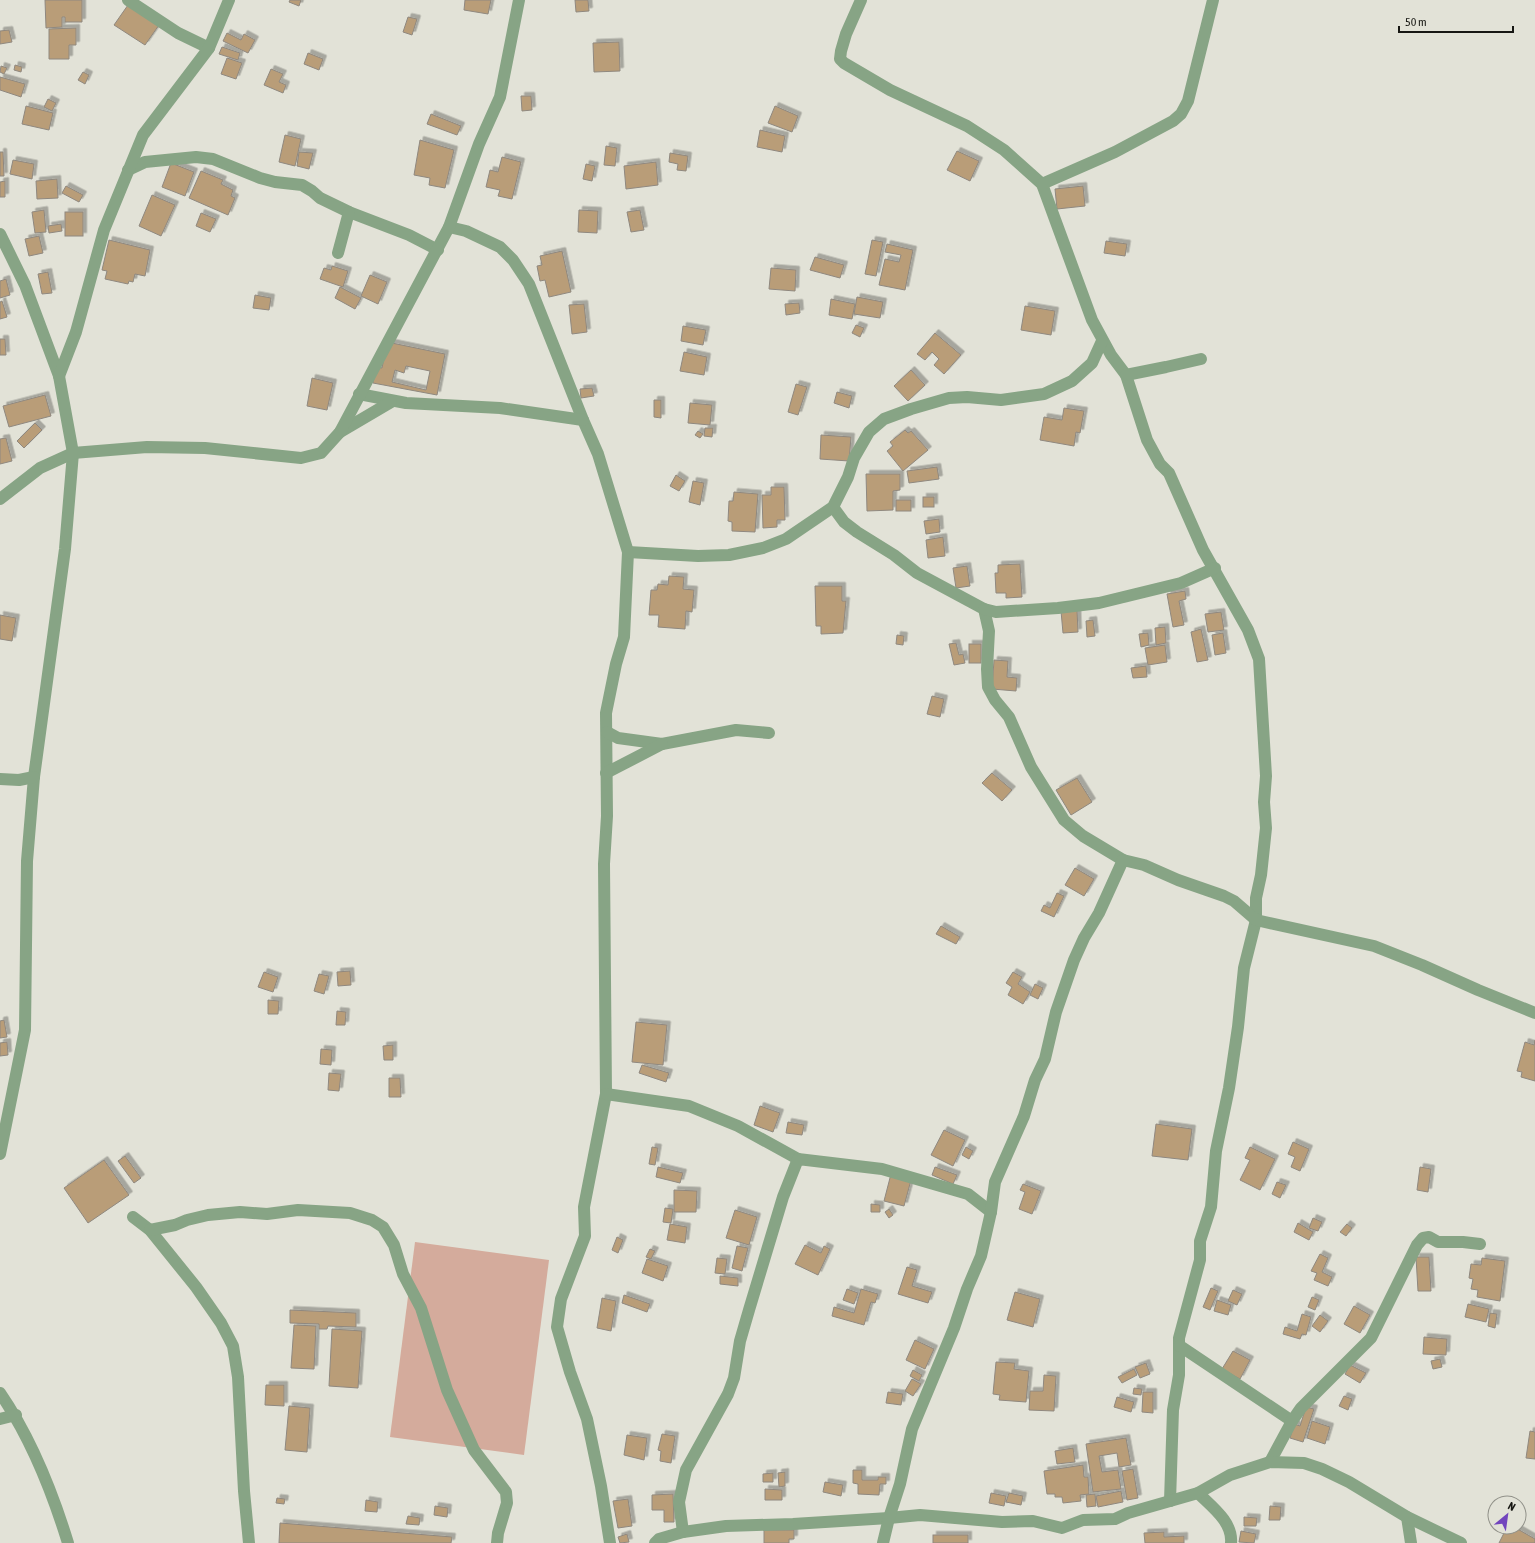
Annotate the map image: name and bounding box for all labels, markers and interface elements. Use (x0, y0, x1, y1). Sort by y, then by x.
scale bar (1399, 8, 1513, 34)
text: 50 m (1405, 15, 1427, 29)
north arrow (1487, 1495, 1527, 1535)
text: N (1506, 1499, 1518, 1513)

